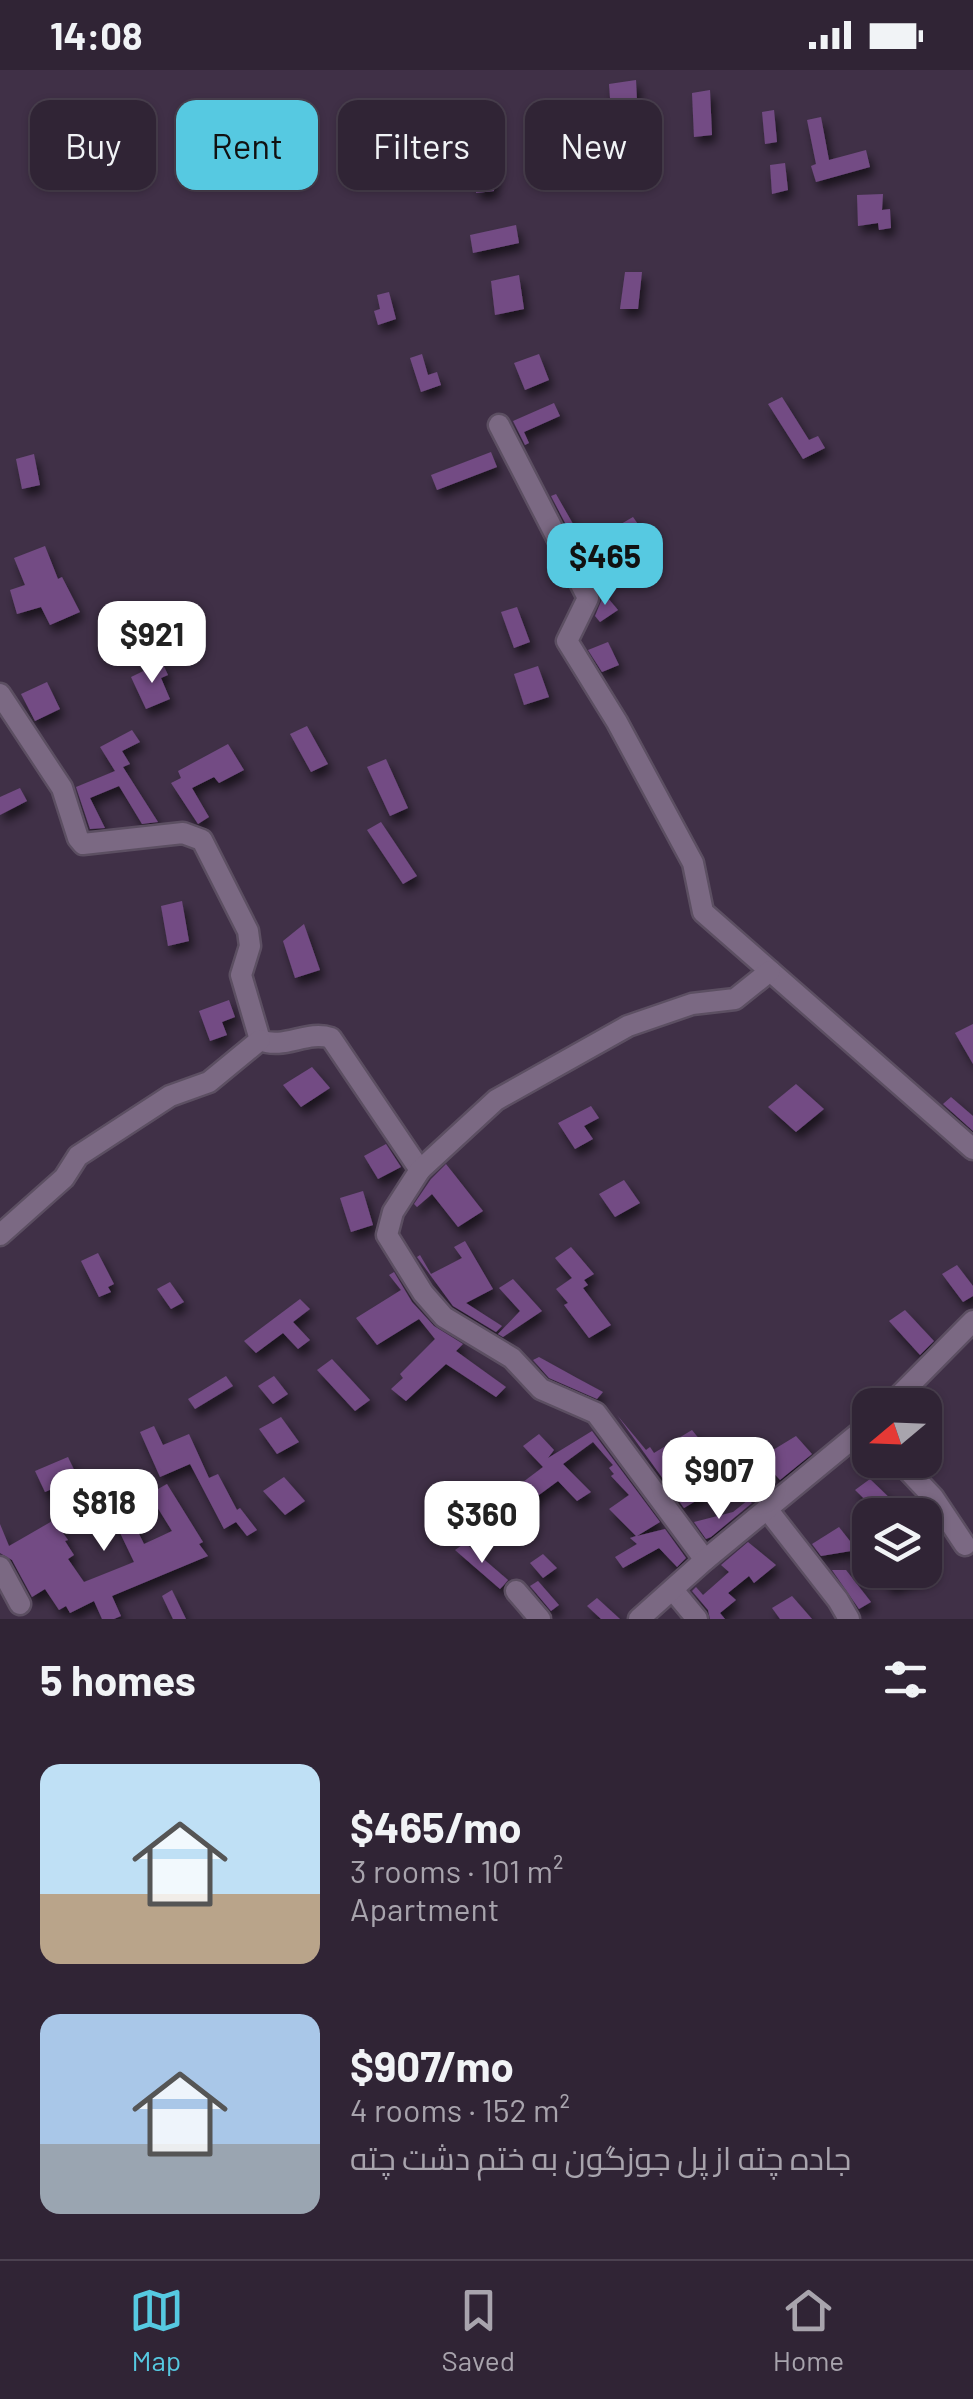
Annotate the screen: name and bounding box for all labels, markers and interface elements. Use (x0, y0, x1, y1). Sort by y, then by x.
text: 14:08 (50, 12, 143, 58)
chip: Buy (30, 100, 156, 190)
chip: Rent (176, 100, 318, 190)
chip: Filters (338, 100, 505, 190)
chip: New (525, 100, 662, 190)
pin: $465 (546, 523, 664, 608)
text: $465 (569, 536, 641, 574)
pin: $921 (93, 601, 211, 686)
text: $921 (120, 614, 184, 652)
north arrow (852, 1388, 942, 1478)
map controls (852, 1388, 942, 1588)
pin: $907 (660, 1437, 778, 1522)
text: $907 (684, 1450, 754, 1488)
pin: $818 (45, 1469, 163, 1554)
pin: $360 (423, 1481, 541, 1566)
text: $818 (72, 1482, 136, 1520)
text: $360 (446, 1494, 518, 1532)
button: layers (852, 1498, 942, 1588)
icon: filters (878, 1652, 933, 1707)
text: 5 homes (40, 1654, 196, 1704)
text: $465/mo (350, 1801, 522, 1851)
icon: home (120, 1804, 240, 1924)
text: 3 rooms · 101 m² (350, 1851, 564, 1889)
text: Apartment (350, 1889, 499, 1927)
text: $907/mo (350, 2040, 514, 2090)
icon: home (120, 2054, 240, 2174)
text: 4 rooms · 152 m² (350, 2090, 570, 2128)
text: جاده چته از پل جوزگون به ختم دشت چته (350, 2138, 851, 2176)
tab: Map (129, 2283, 184, 2377)
tab: Saved (442, 2283, 515, 2377)
tab: Home (773, 2283, 844, 2377)

